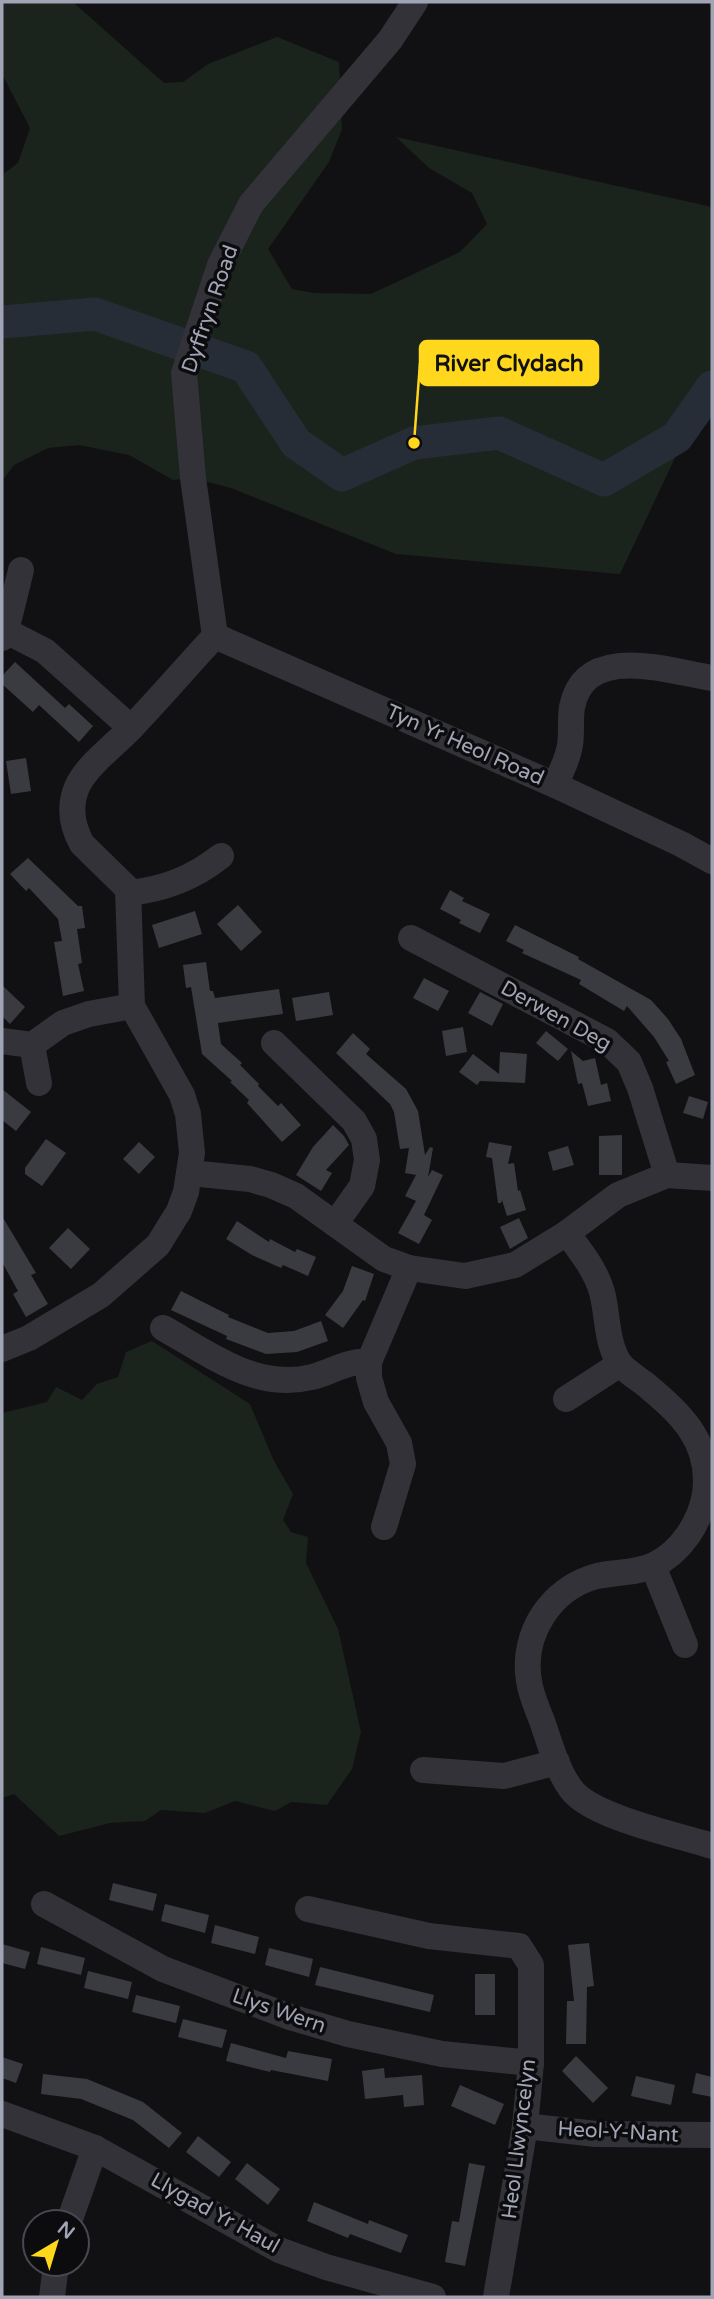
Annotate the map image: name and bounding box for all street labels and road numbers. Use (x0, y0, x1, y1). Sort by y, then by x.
street label: Dyffryn Road (176, 242, 244, 376)
street label: Tyn Yr Heol Road (382, 699, 548, 791)
street label: Derwen Deg (496, 975, 616, 1057)
street label: Llys Wern (229, 1983, 329, 2039)
street label: Heol Llwyncelyn (497, 2057, 541, 2221)
street label: Heol-Y-Nant (557, 2116, 679, 2148)
street label: Llygad Yr Haul (146, 2167, 284, 2259)

